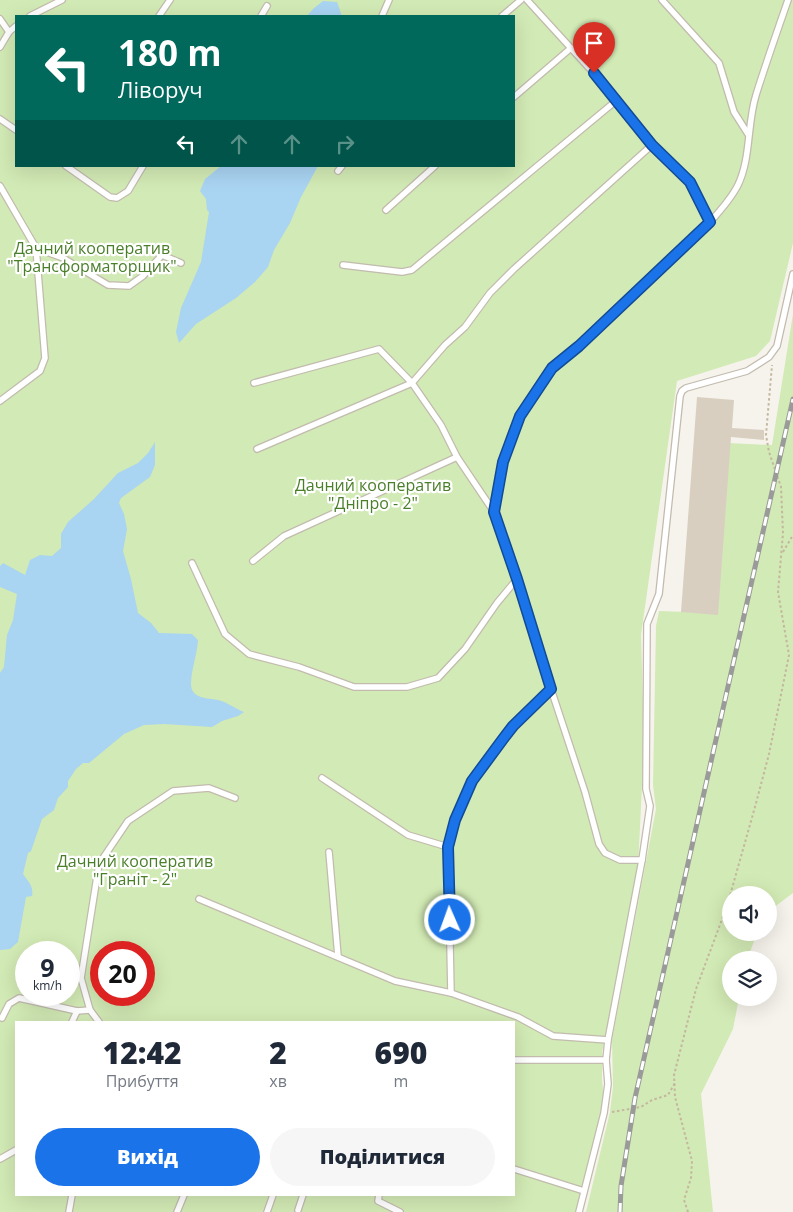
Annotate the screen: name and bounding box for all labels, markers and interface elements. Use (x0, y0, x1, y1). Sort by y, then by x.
pin (573, 22, 615, 73)
text: 180 m (118, 29, 222, 76)
icon: arrive (580, 29, 608, 57)
icon: left (35, 35, 100, 100)
text: Ліворуч (118, 74, 203, 104)
icon: left (172, 130, 200, 158)
icon: ahead (225, 130, 253, 158)
icon: ahead (278, 130, 306, 158)
icon: right (331, 130, 359, 158)
park label: Дачний кооператив "Трансформаторщик" (7, 237, 177, 277)
park label: Дачний кооператив "Дніпро - 2" (295, 474, 451, 514)
park label: Дачний кооператив "Граніт - 2" (57, 850, 213, 890)
map controls (722, 886, 777, 1006)
button: sound (722, 886, 777, 941)
position arrow (423, 893, 475, 945)
speed limit sign: 20 (90, 941, 155, 1006)
text: 9 (40, 950, 55, 984)
button: layers (722, 951, 777, 1006)
text: km/h (33, 977, 62, 994)
text: 12:42 (103, 1032, 182, 1073)
text: 2 (269, 1032, 287, 1073)
text: 690 (375, 1032, 427, 1073)
text: Прибуття (106, 1070, 179, 1092)
text: хв (269, 1070, 287, 1092)
text: m (394, 1070, 408, 1092)
button: Вихід (35, 1128, 260, 1186)
button: Поділитися (270, 1128, 495, 1186)

